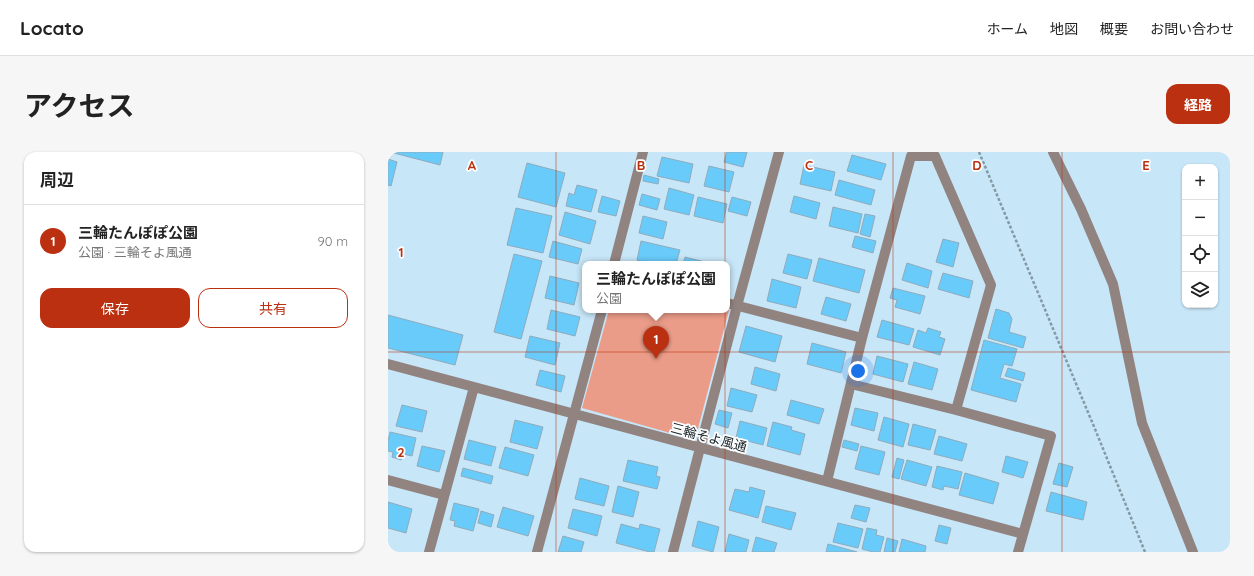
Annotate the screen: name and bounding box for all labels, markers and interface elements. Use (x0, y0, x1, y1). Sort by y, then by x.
text: Locato (20, 16, 84, 40)
text: ホーム (986, 20, 1028, 38)
text: 地図 (1050, 20, 1078, 38)
text: 概要 (1100, 20, 1128, 38)
text: お問い合わせ (1150, 20, 1234, 38)
button: 経路 (1166, 84, 1230, 124)
text: アクセス (24, 88, 135, 123)
text: A (468, 157, 477, 173)
text: B (637, 157, 645, 173)
text: C (805, 157, 813, 173)
text: D (972, 157, 982, 173)
text: E (1142, 157, 1150, 173)
map controls (1182, 164, 1218, 308)
button: + (1182, 164, 1218, 200)
text: 周辺 (40, 169, 74, 190)
button: − (1182, 200, 1218, 236)
text: 三輪たんぽぽ公園 (78, 223, 198, 242)
text: 1 (50, 233, 56, 249)
text: 90 m (318, 233, 348, 249)
button: locate (1182, 236, 1218, 272)
text: 公園 · 三輪そよ風通 (78, 244, 192, 260)
text: 1 (398, 244, 404, 260)
popup (582, 261, 730, 313)
text: 三輪たんぽぽ公園 (596, 269, 716, 288)
button: layers (1182, 272, 1218, 308)
button: 保存 (40, 288, 190, 328)
button: 共有 (198, 288, 348, 328)
text: 公園 (596, 290, 622, 306)
pin: 1 (643, 326, 669, 359)
your location (848, 361, 868, 381)
street label: 三輪そよ風通 (669, 419, 749, 455)
text: 2 (397, 444, 405, 460)

